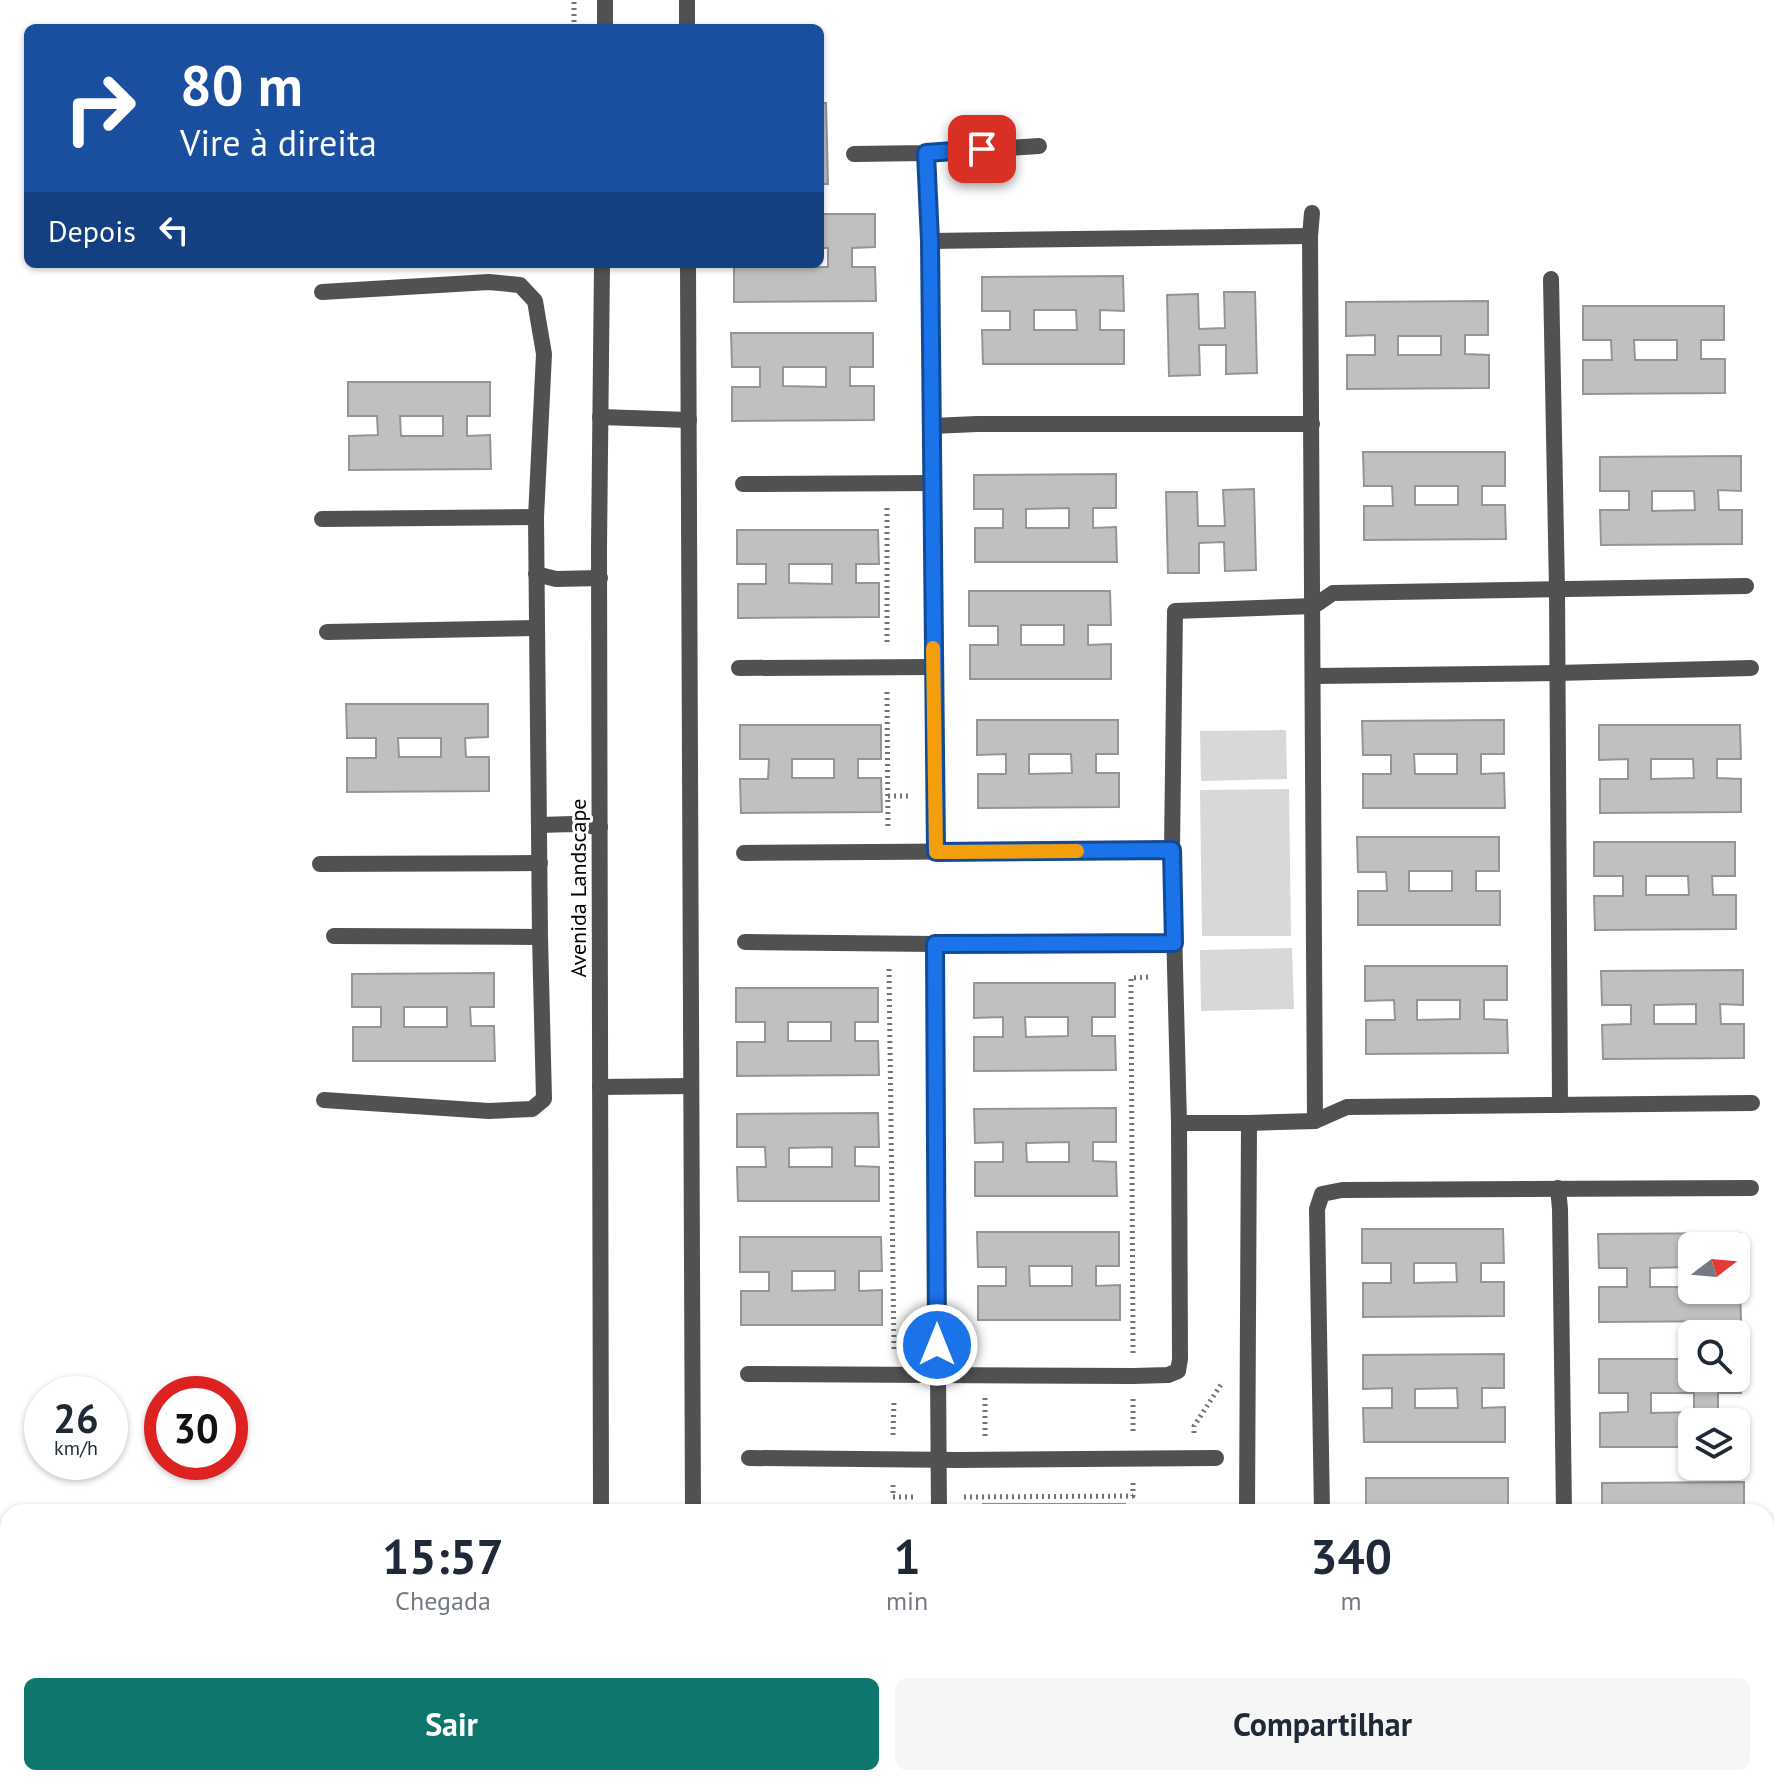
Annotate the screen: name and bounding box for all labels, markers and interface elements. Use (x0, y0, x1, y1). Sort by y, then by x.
text: 80 m (180, 49, 303, 121)
icon: right (48, 56, 152, 160)
pin (948, 115, 1016, 183)
text: Vire à direita (180, 119, 377, 166)
icon: arrive (960, 127, 1004, 171)
icon: left (152, 208, 196, 252)
text: Depois (48, 211, 136, 250)
street label: Avenida Landscape (564, 798, 592, 978)
north arrow (1678, 1232, 1750, 1304)
map controls (1678, 1232, 1750, 1480)
position arrow (895, 1303, 979, 1387)
button: search (1678, 1320, 1750, 1392)
speed limit sign: 30 (144, 1376, 248, 1480)
text: 26 (53, 1392, 99, 1444)
button: layers (1678, 1408, 1750, 1480)
text: km/h (54, 1435, 98, 1461)
text: 15:57 (382, 1525, 504, 1587)
text: 1 (893, 1525, 921, 1587)
text: 340 (1310, 1525, 1392, 1587)
text: Chegada (395, 1584, 491, 1617)
text: min (886, 1584, 928, 1617)
text: m (1341, 1584, 1362, 1617)
button: Sair (24, 1678, 879, 1770)
button: Compartilhar (895, 1678, 1750, 1770)

